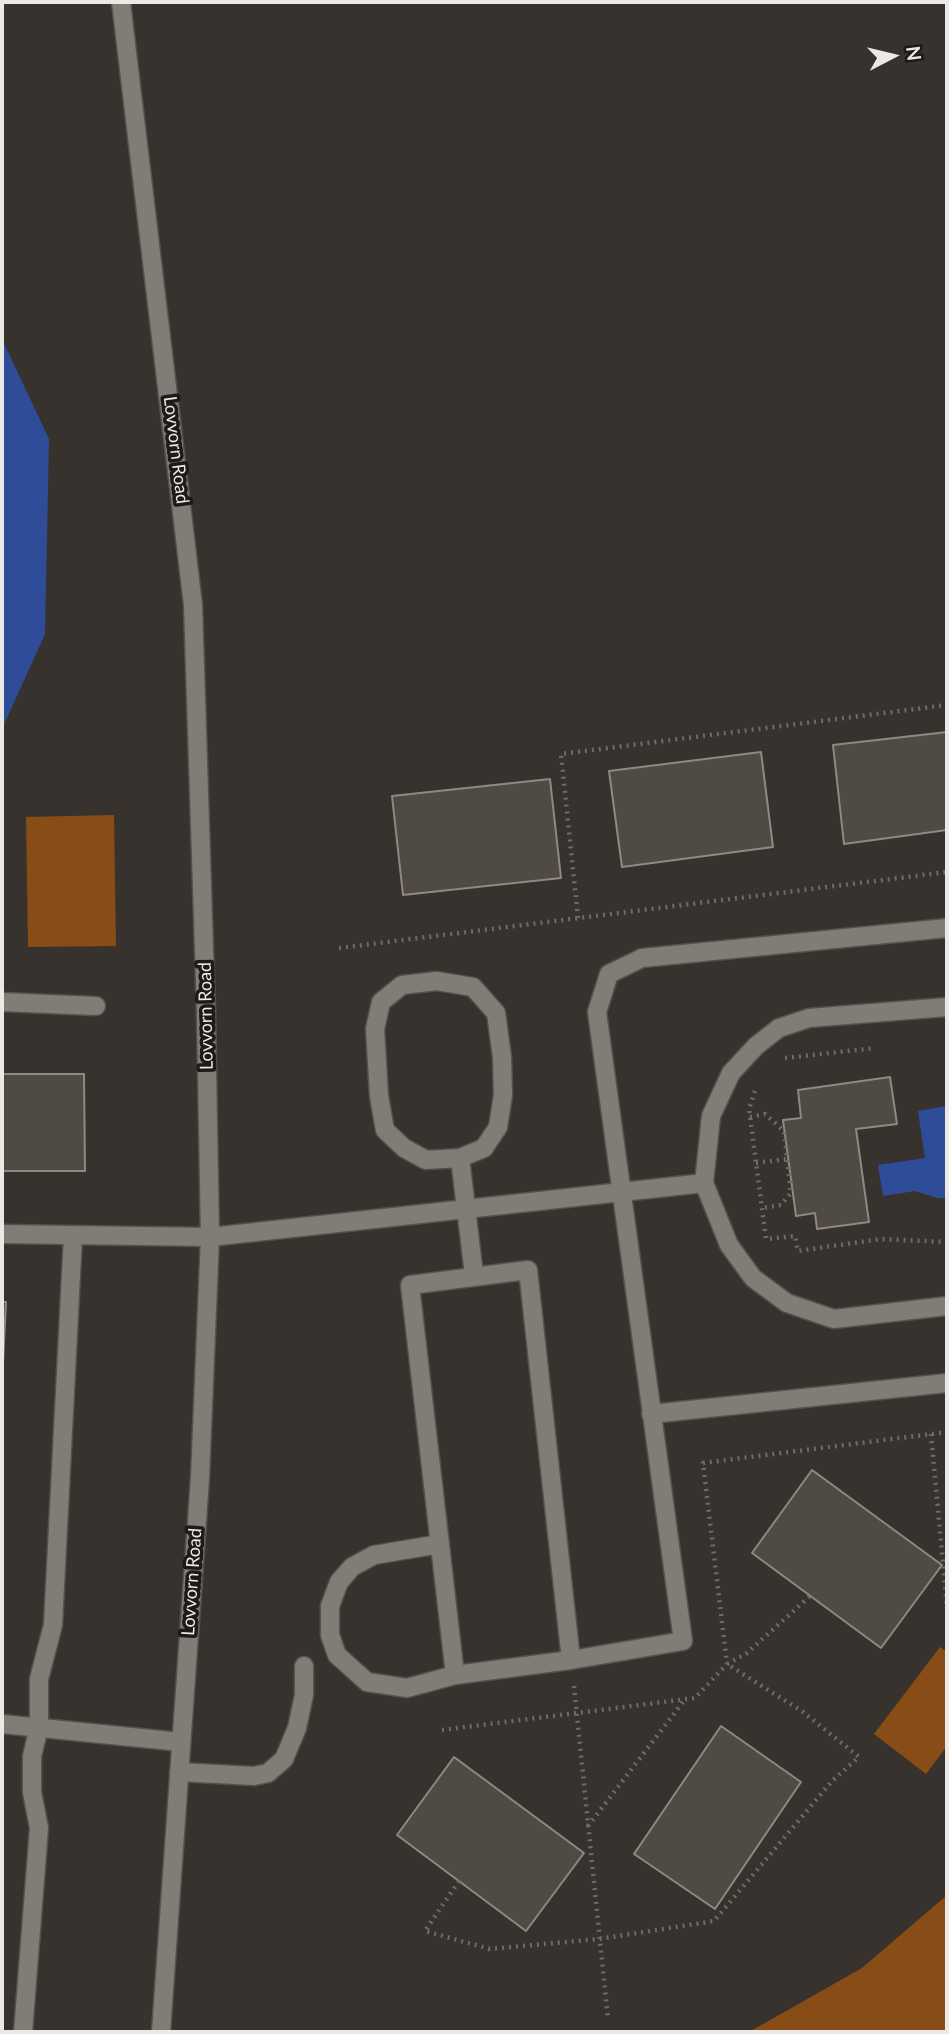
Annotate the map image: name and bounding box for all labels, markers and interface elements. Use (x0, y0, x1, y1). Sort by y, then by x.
north arrow (858, 21, 928, 91)
text: N (902, 45, 927, 62)
street label: Lovvorn Road (159, 395, 193, 505)
street label: Lovvorn Road (194, 962, 218, 1070)
street label: Lovvorn Road (177, 1527, 207, 1637)

